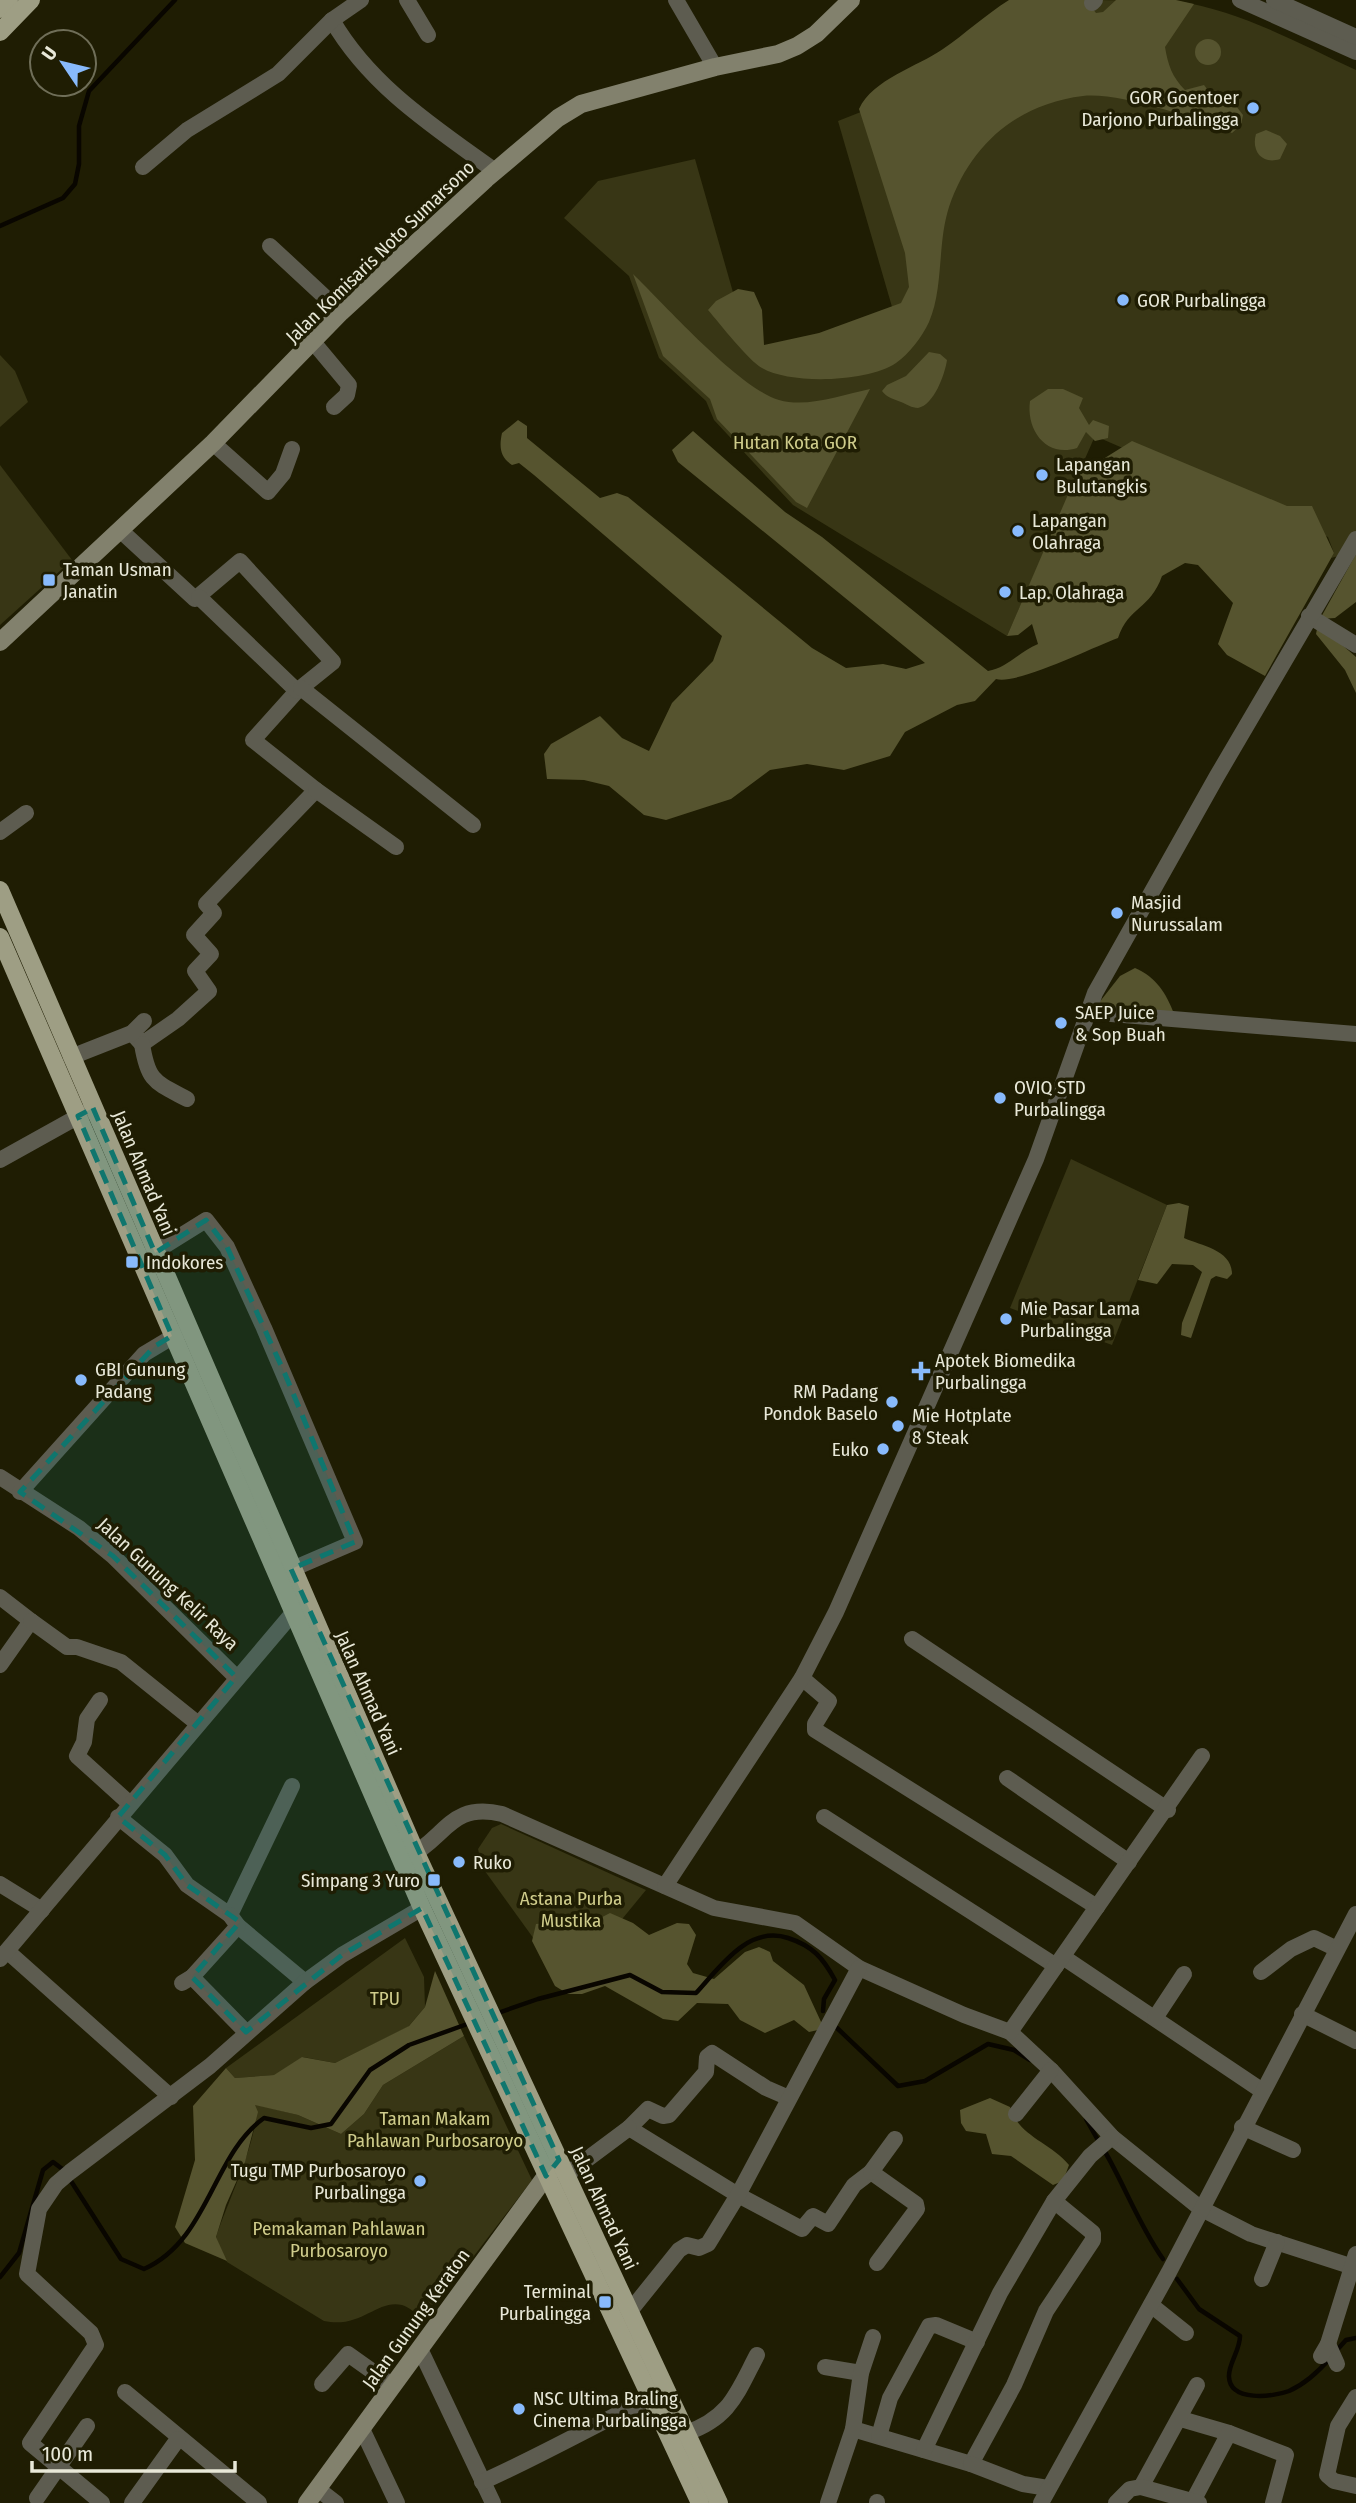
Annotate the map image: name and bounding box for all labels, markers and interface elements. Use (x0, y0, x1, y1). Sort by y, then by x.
north arrow (28, 28, 98, 98)
text: U (37, 42, 62, 65)
place label: GOR Goentoer Darjono Purbalingga (1081, 86, 1239, 131)
marker: GOR Goentoer Darjono Purbalingga (1245, 100, 1261, 116)
street label: Jalan Komisaris Noto Sumarsono (281, 156, 479, 348)
place label: GOR Purbalingga (1137, 289, 1266, 312)
marker: GOR Purbalingga (1115, 292, 1131, 308)
park label: Hutan Kota GOR (733, 431, 857, 454)
place label: Lapangan Bulutangkis (1056, 453, 1147, 498)
marker: Lapangan Bulutangkis (1034, 467, 1050, 483)
place label: Lapangan Olahraga (1032, 509, 1107, 554)
marker: Lapangan Olahraga (1010, 523, 1026, 539)
place label: Taman Usman Janatin (63, 558, 172, 603)
marker: Taman Usman Janatin (41, 572, 57, 588)
place label: Lap. Olahraga (1019, 581, 1124, 604)
marker: Lap. Olahraga (997, 584, 1013, 600)
place label: Masjid Nurussalam (1131, 891, 1223, 936)
marker: Masjid Nurussalam (1109, 905, 1125, 921)
place label: SAEP Juice & Sop Buah (1075, 1001, 1166, 1046)
marker: SAEP Juice & Sop Buah (1053, 1015, 1069, 1031)
place label: OVIQ STD Purbalingga (1014, 1076, 1106, 1121)
marker: OVIQ STD Purbalingga (992, 1090, 1008, 1106)
street label: Jalan Ahmad Yani (107, 1107, 181, 1239)
place label: Indokores (146, 1251, 223, 1274)
marker: Indokores (124, 1254, 140, 1270)
place label: Mie Pasar Lama Purbalingga (1020, 1297, 1140, 1342)
marker: Mie Pasar Lama Purbalingga (998, 1311, 1014, 1327)
place label: Apotek Biomedika Purbalingga (935, 1349, 1076, 1394)
place label: GBI Gunung Padang (95, 1358, 186, 1403)
marker: Apotek Biomedika Purbalingga (913, 1363, 929, 1379)
marker: GBI Gunung Padang (73, 1372, 89, 1388)
place label: RM Padang Pondok Baselo (763, 1380, 878, 1425)
marker: RM Padang Pondok Baselo (884, 1394, 900, 1410)
place label: Mie Hotplate 8 Steak (912, 1404, 1012, 1449)
marker: Mie Hotplate 8 Steak (890, 1418, 906, 1434)
place label: Euko (832, 1438, 869, 1461)
marker: Euko (875, 1441, 891, 1457)
street label: Jalan Gunung Kelir Raya (93, 1513, 243, 1655)
street label: Jalan Ahmad Yani (330, 1627, 406, 1759)
place label: Ruko (473, 1851, 512, 1874)
marker: Ruko (451, 1854, 467, 1870)
place label: Simpang 3 Yuro (301, 1869, 420, 1892)
marker: Simpang 3 Yuro (426, 1872, 442, 1888)
park label: Astana Purba Mustika (520, 1887, 622, 1932)
park label: TPU (370, 1987, 400, 2010)
park label: Taman Makam Pahlawan Purbosaroyo (347, 2107, 523, 2152)
street label: Jalan Ahmad Yani (565, 2143, 643, 2273)
place label: Tugu TMP Purbosaroyo Purbalingga (231, 2159, 406, 2204)
marker: Tugu TMP Purbosaroyo Purbalingga (412, 2173, 428, 2189)
park label: Pemakaman Pahlawan Purbosaroyo (253, 2217, 425, 2262)
street label: Jalan Gunung Keraton (357, 2244, 475, 2394)
place label: Terminal Purbalingga (499, 2280, 591, 2325)
marker: Terminal Purbalingga (597, 2294, 613, 2310)
place label: NSC Ultima Braling Cinema Purbalingga (533, 2387, 687, 2432)
marker: NSC Ultima Braling Cinema Purbalingga (511, 2401, 527, 2417)
scale bar (32, 2430, 234, 2474)
text: 100 m (42, 2441, 93, 2467)

